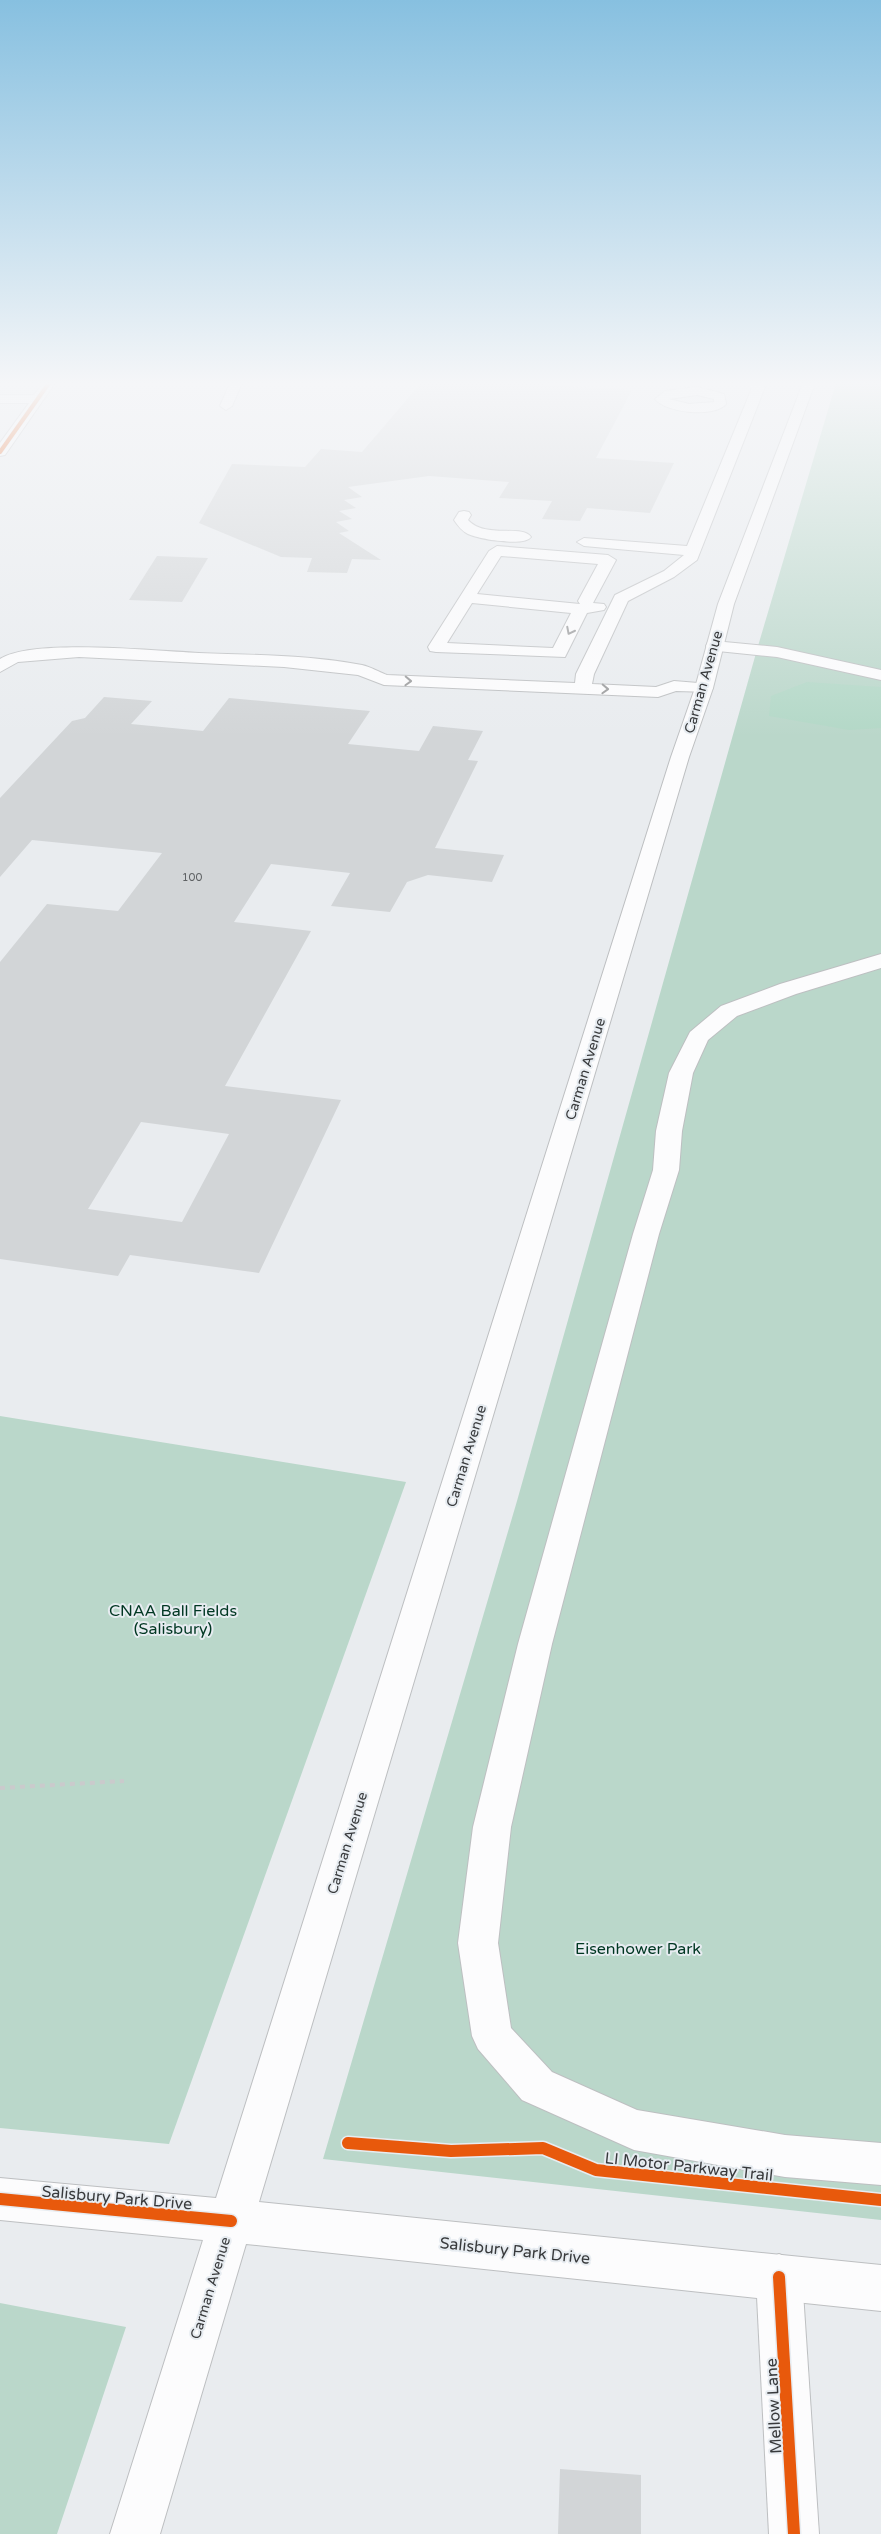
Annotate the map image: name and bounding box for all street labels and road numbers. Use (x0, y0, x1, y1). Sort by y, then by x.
street label: Carman Avenue (681, 629, 726, 735)
street label: Carman Avenue (562, 1016, 609, 1122)
street label: Carman Avenue (443, 1403, 490, 1509)
street label: Carman Avenue (324, 1790, 371, 1896)
street label: LI Motor Parkway Trail (604, 2148, 774, 2186)
street label: Salisbury Park Drive (41, 2181, 193, 2215)
street label: Salisbury Park Drive (439, 2233, 591, 2269)
street label: Carman Avenue (187, 2235, 234, 2341)
street label: Mellow Lane (762, 2358, 786, 2454)

